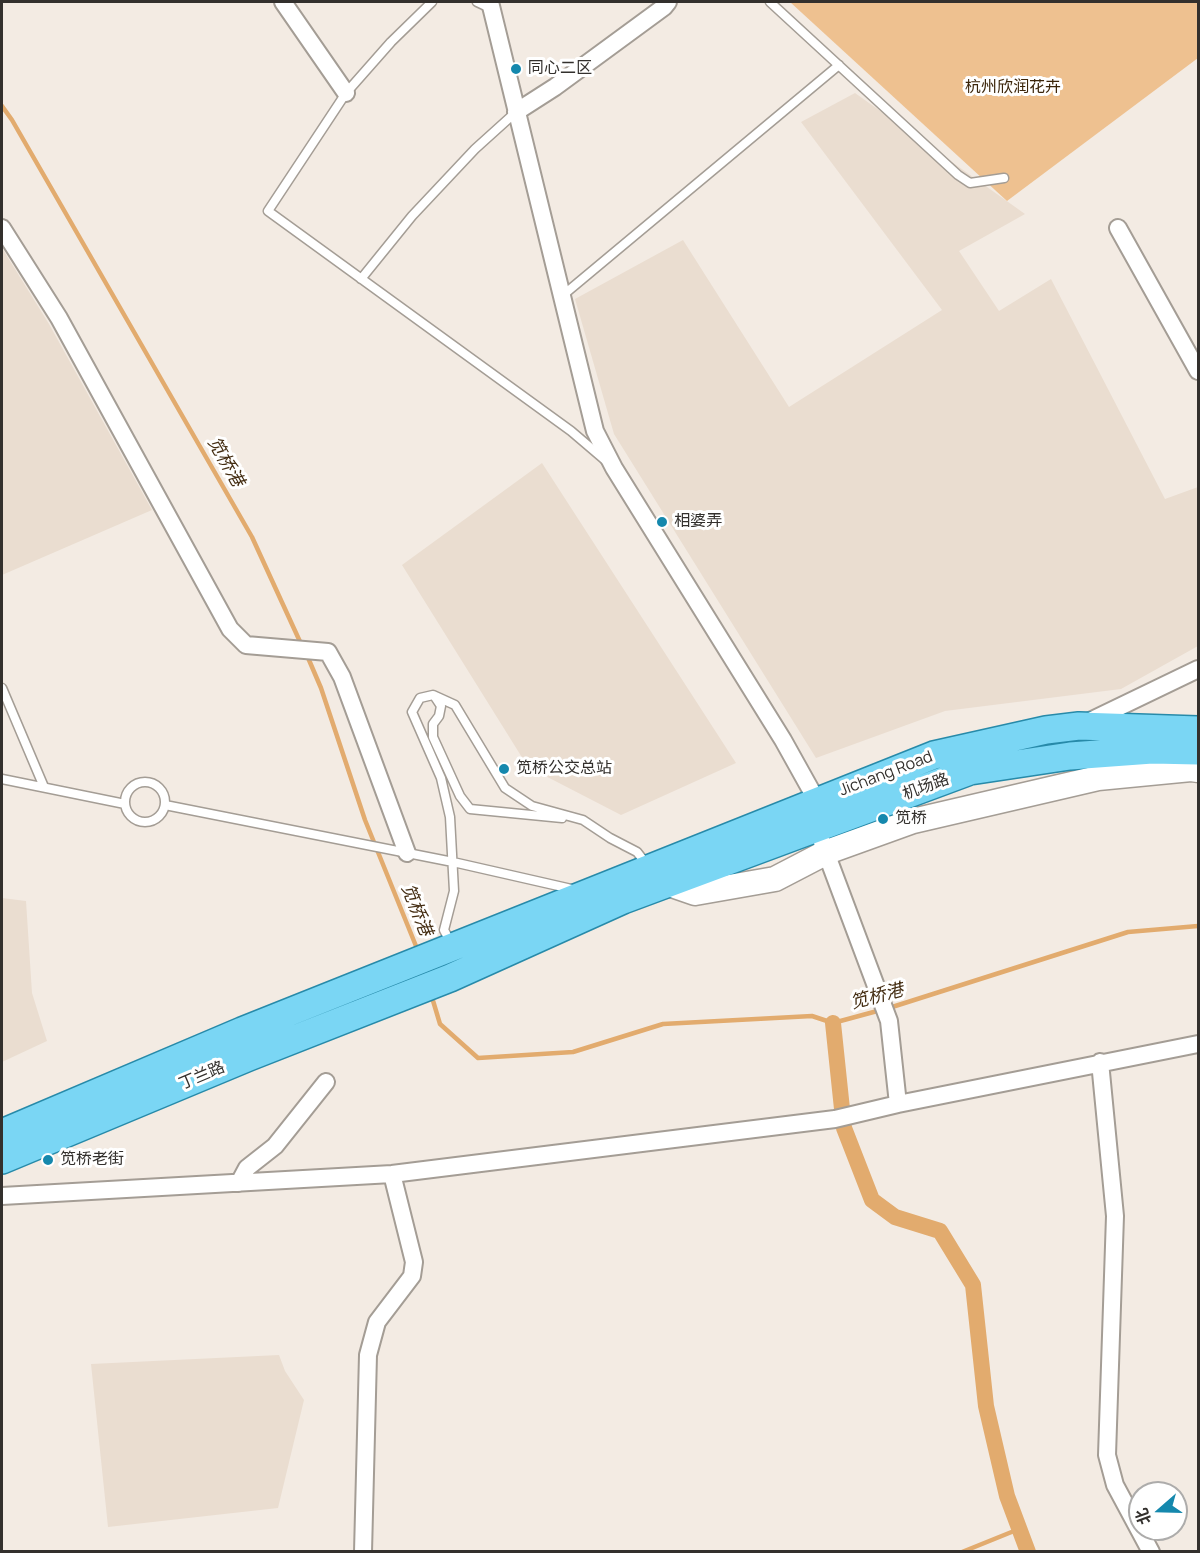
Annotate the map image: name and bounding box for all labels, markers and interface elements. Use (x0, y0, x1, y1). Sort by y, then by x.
place label: 同心二区 (528, 59, 592, 79)
marker: 同心二区 (509, 62, 523, 76)
park label: 杭州欣润花卉 (965, 78, 1061, 98)
water label: 笕桥港 (202, 433, 248, 491)
place label: 相婆弄 (674, 512, 722, 532)
marker: 相婆弄 (655, 515, 669, 529)
street label: Jichang Road (837, 747, 935, 801)
place label: 笕桥公交总站 (516, 759, 612, 779)
marker: 笕桥公交总站 (497, 762, 511, 776)
street label: 机场路 (900, 770, 952, 804)
place label: 笕桥 (895, 809, 927, 829)
marker: 笕桥 (876, 812, 890, 826)
water label: 笕桥港 (396, 881, 436, 939)
water label: 笕桥港 (848, 980, 906, 1014)
street label: 丁兰路 (176, 1058, 228, 1094)
place label: 笕桥老街 (60, 1150, 124, 1170)
marker: 笕桥老街 (41, 1153, 55, 1167)
north arrow (1128, 1481, 1188, 1541)
text: 北 (1130, 1505, 1156, 1528)

